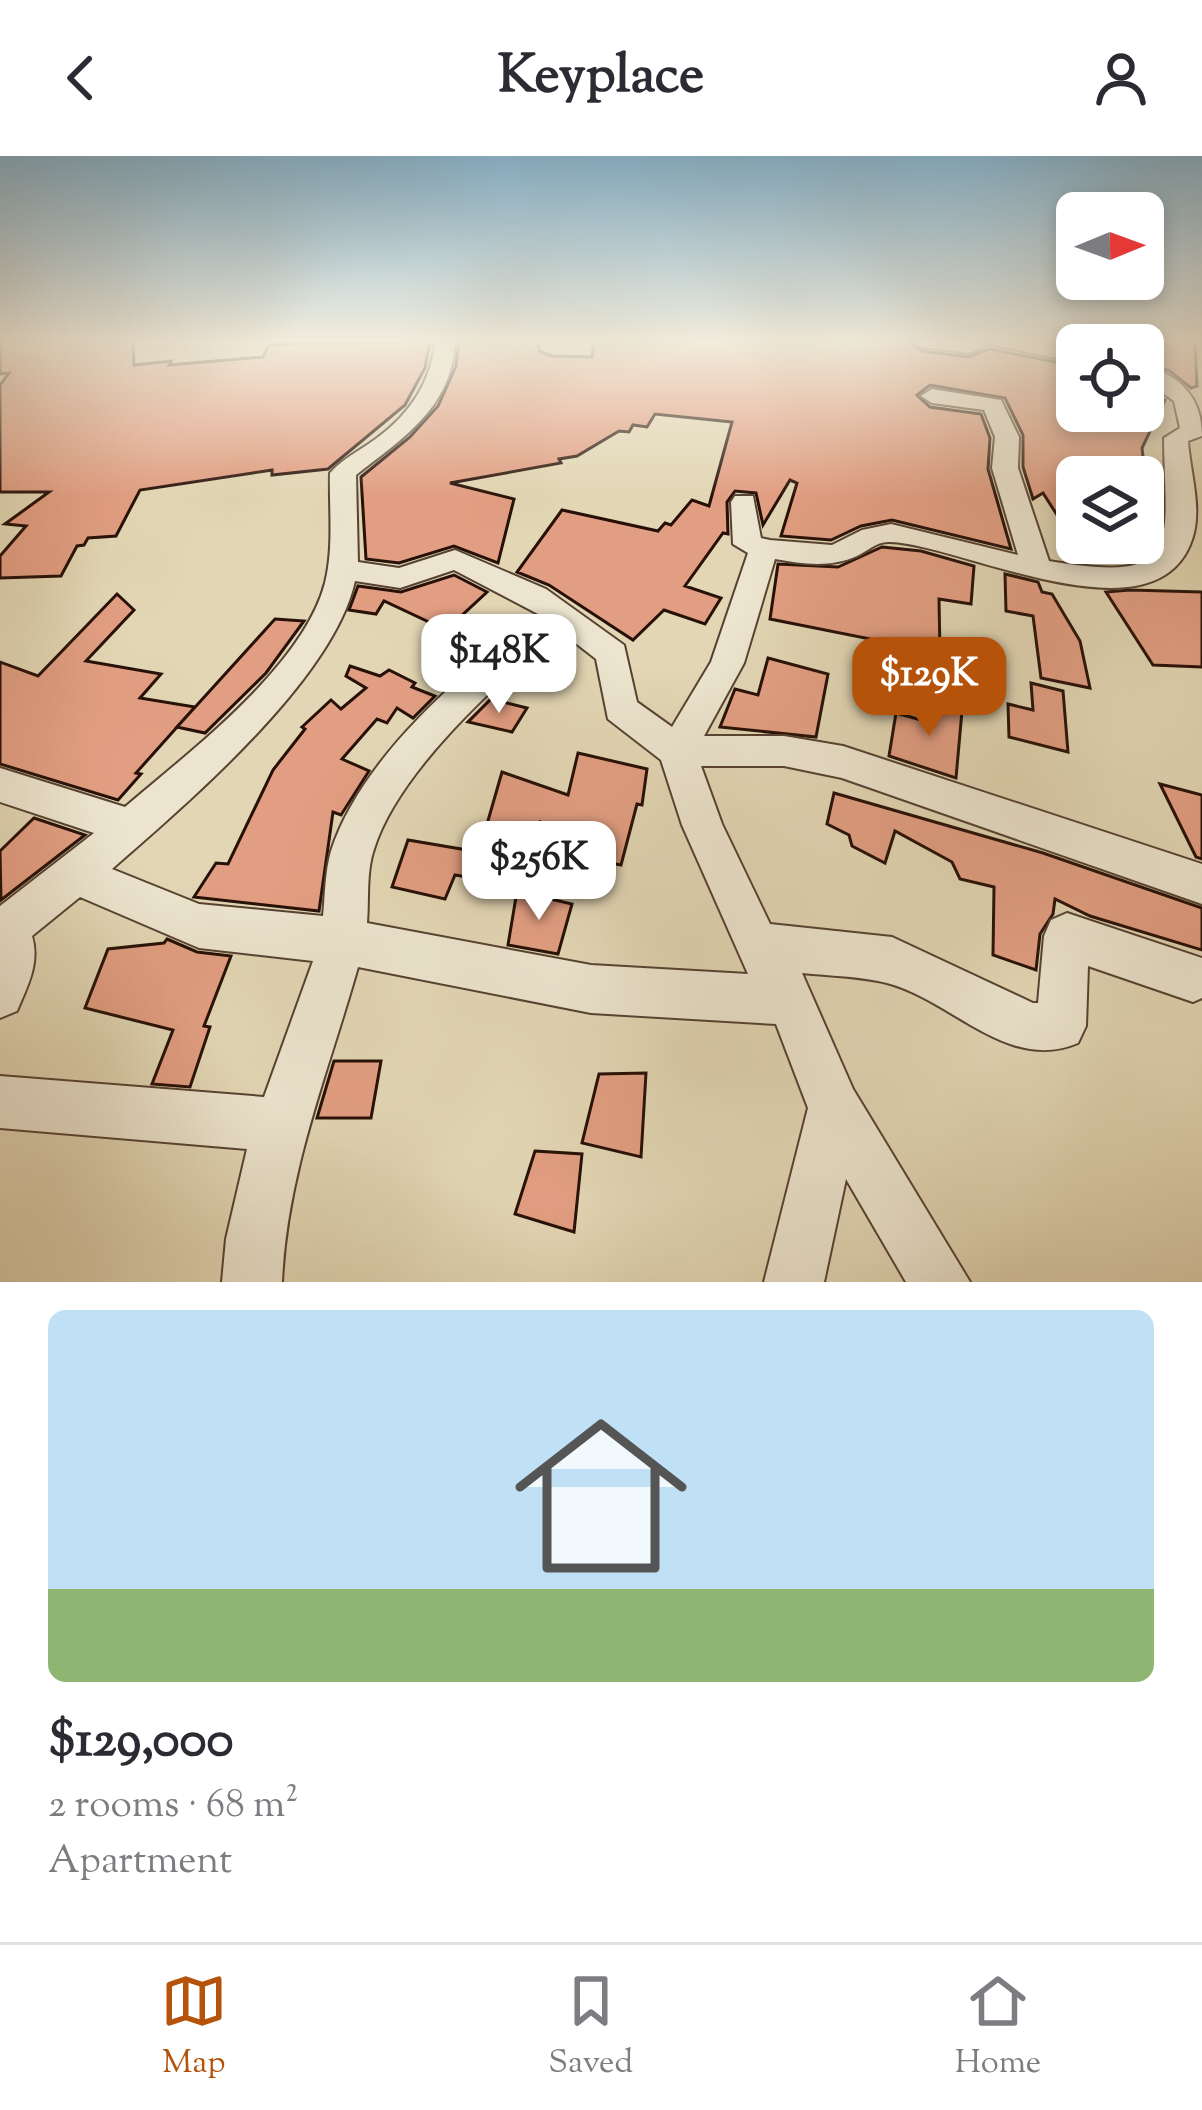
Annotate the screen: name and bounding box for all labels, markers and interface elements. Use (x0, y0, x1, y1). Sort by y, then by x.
text: Keyplace (498, 39, 704, 117)
icon: back (48, 45, 114, 111)
icon: person (1088, 45, 1154, 111)
north arrow (1056, 192, 1164, 300)
map controls (1056, 192, 1164, 564)
button: locate (1056, 324, 1164, 432)
button: layers (1056, 456, 1164, 564)
pin: $148K (415, 614, 583, 716)
text: $148K (448, 625, 550, 681)
pin: $129K (845, 637, 1013, 739)
text: $129K (879, 648, 979, 704)
pin: $256K (455, 821, 623, 923)
text: $256K (489, 832, 589, 888)
icon: home (493, 1388, 709, 1604)
text: $129,000 (48, 1706, 233, 1779)
text: 2 rooms · 68 m² (48, 1779, 298, 1835)
text: Apartment (48, 1835, 232, 1891)
tab: Map (161, 1968, 227, 2088)
tab: Saved (548, 1968, 633, 2088)
tab: Home (955, 1968, 1041, 2088)

